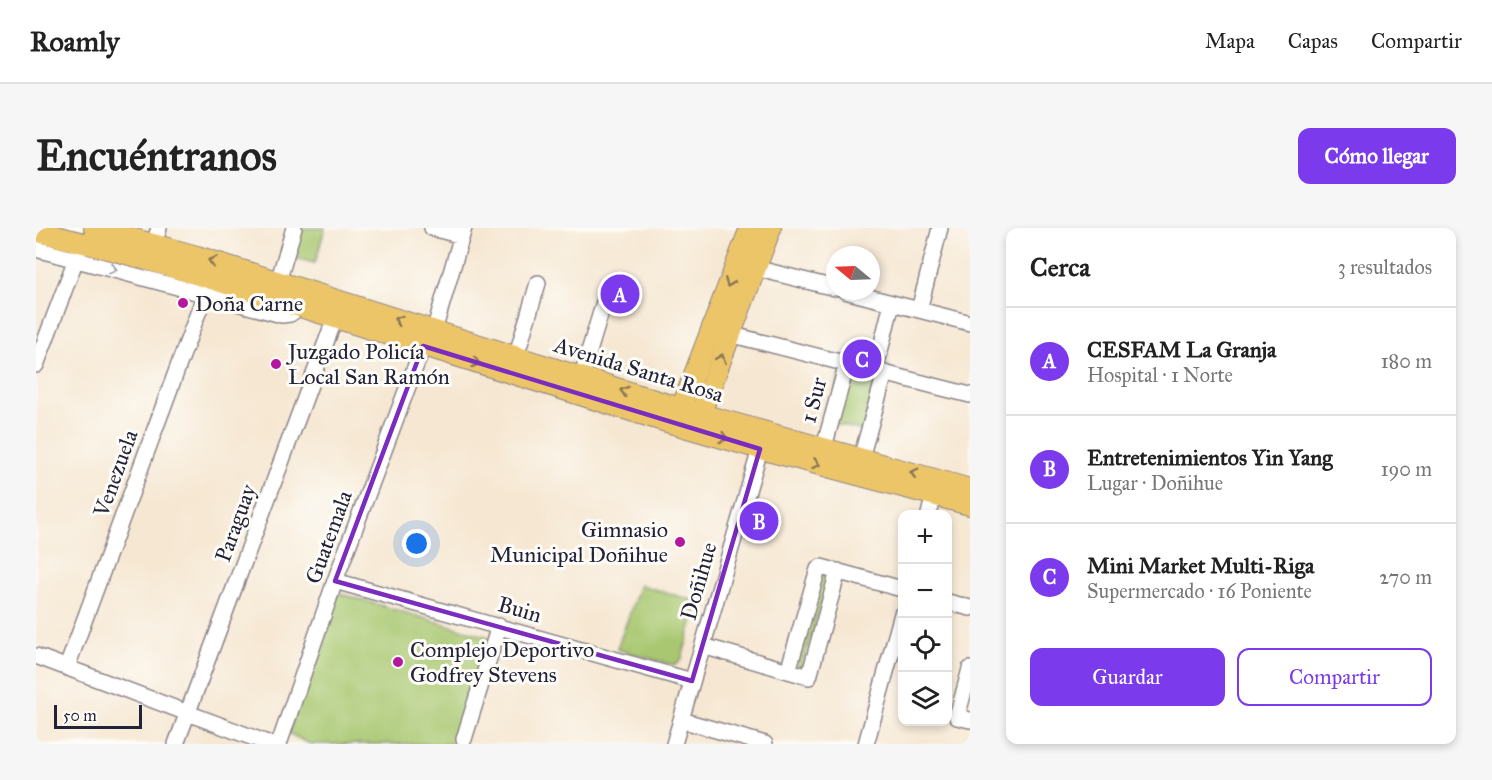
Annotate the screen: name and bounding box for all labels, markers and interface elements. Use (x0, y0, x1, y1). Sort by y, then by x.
text: Roamly (30, 24, 119, 59)
text: Mapa (1205, 28, 1255, 54)
text: Capas (1288, 28, 1338, 54)
text: Compartir (1371, 28, 1462, 54)
button: Cómo llegar (1298, 128, 1456, 184)
text: Encuéntranos (36, 130, 277, 182)
north arrow (826, 246, 880, 300)
text: Cerca (1030, 251, 1090, 283)
text: 3 resultados (1338, 255, 1432, 279)
one-way arrow (207, 256, 218, 268)
one-way arrow (107, 262, 118, 274)
pin: A (600, 272, 640, 316)
one-way arrow (723, 277, 736, 287)
place label: Doña Carne (195, 290, 303, 317)
marker: Doña Carne (176, 296, 190, 310)
one-way arrow (393, 315, 404, 327)
street label: Avenida Santa Rosa (550, 331, 728, 408)
pin: C (842, 336, 882, 382)
text: CESFAM La Granja (1087, 336, 1276, 363)
place label: Juzgado Policía Local San Ramón (286, 338, 450, 390)
text: A (1043, 349, 1056, 373)
text: 180 m (1381, 349, 1432, 373)
one-way arrow (714, 353, 727, 364)
one-way arrow (470, 356, 481, 368)
marker: Juzgado Policía Local San Ramón (269, 357, 283, 371)
text: Hospital · 1 Norte (1087, 363, 1233, 387)
street label: 1 Sur (794, 374, 833, 426)
one-way arrow (619, 386, 630, 398)
street label: Venezuela (87, 425, 144, 521)
one-way arrow (718, 431, 729, 443)
text: Entretenimientos Yin Yang (1087, 444, 1332, 471)
one-way arrow (811, 456, 821, 469)
text: B (1043, 457, 1056, 481)
text: 190 m (1381, 457, 1432, 481)
one-way arrow (909, 467, 919, 480)
text: Lugar · Doñihue (1087, 471, 1223, 495)
street label: Paraguay (209, 480, 262, 566)
street label: Guatemala (299, 486, 358, 587)
pin: B (740, 498, 778, 544)
map controls (898, 510, 952, 726)
button: + (898, 510, 952, 564)
place label: Gimnasio Municipal Doñihue (490, 516, 668, 568)
your location (402, 529, 431, 558)
marker: Gimnasio Municipal Doñihue (673, 535, 687, 549)
street label: Doñihue (675, 539, 722, 623)
text: Mini Market Multi-Riga (1087, 552, 1314, 579)
button: − (898, 564, 952, 618)
text: C (1043, 565, 1056, 589)
text: 270 m (1379, 565, 1432, 589)
text: Supermercado · 16 Poniente (1087, 579, 1312, 603)
street label: Buin (495, 590, 545, 629)
button: locate (898, 618, 952, 672)
place label: Complejo Deportivo Godfrey Stevens (410, 636, 594, 688)
button: Guardar (1030, 648, 1225, 706)
button: Compartir (1237, 648, 1432, 706)
marker: Complejo Deportivo Godfrey Stevens (391, 655, 405, 669)
button: layers (898, 672, 952, 726)
scale bar (54, 702, 142, 730)
text: 50 m (63, 706, 97, 725)

